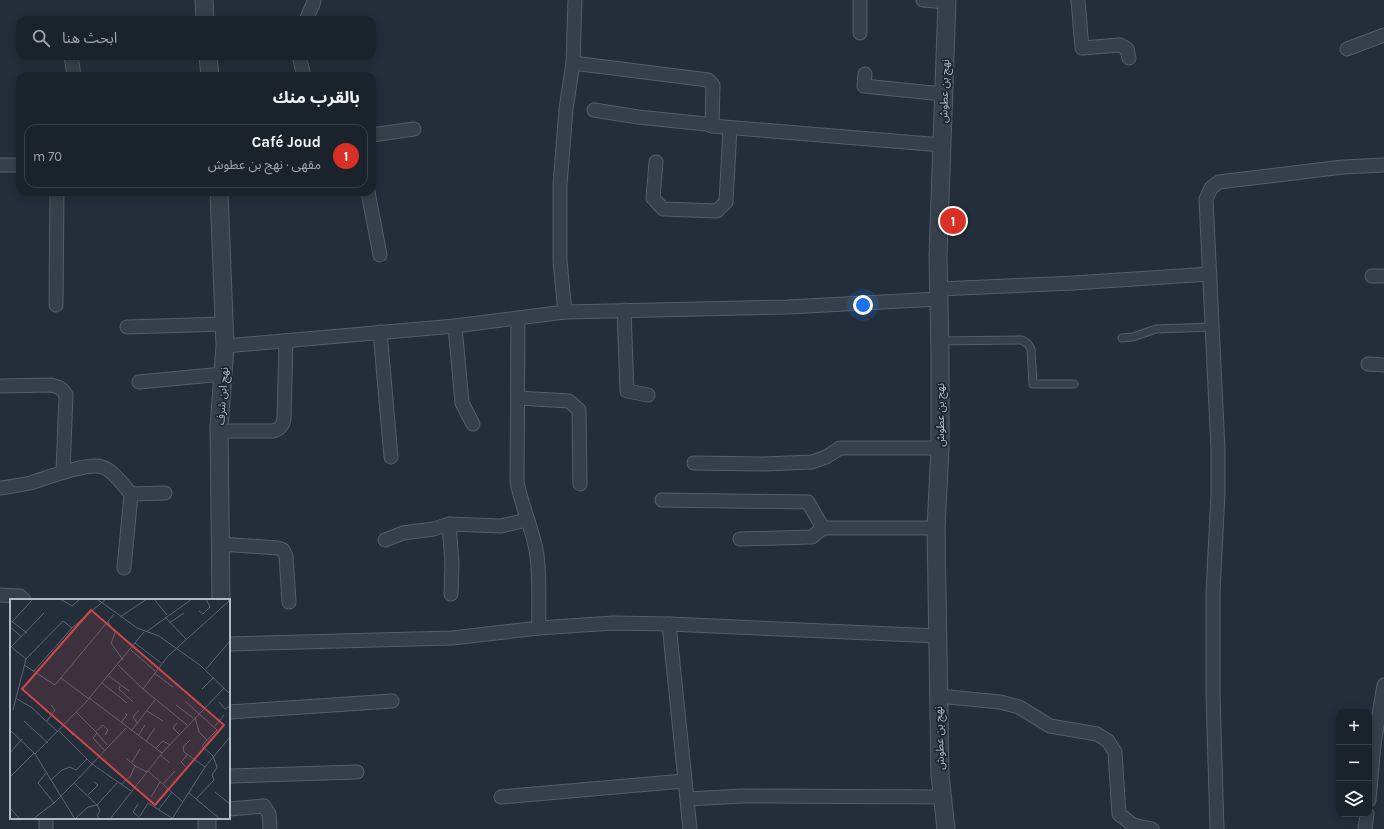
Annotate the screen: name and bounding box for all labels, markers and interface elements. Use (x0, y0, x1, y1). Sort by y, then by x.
search box (16, 16, 376, 60)
icon: search (30, 27, 52, 49)
text: ابحث هنا (62, 29, 117, 47)
street label: نهج بن عطوش (937, 59, 953, 123)
text: بالقرب منك (273, 87, 360, 107)
text: Café Joud (252, 133, 321, 151)
text: 70 m (33, 149, 62, 164)
text: 1 (344, 149, 348, 164)
text: مقهى · نهج بن عطوش (208, 157, 321, 172)
pin: 1 (940, 206, 966, 236)
your location (853, 295, 873, 315)
street label: نهج ابن شرف (214, 367, 232, 425)
street label: نهج بن عطوش (934, 383, 948, 447)
inset map (10, 599, 230, 819)
street label: نهج بن عطوش (932, 706, 948, 770)
map controls (1336, 709, 1372, 817)
button: + (1336, 709, 1372, 745)
button: − (1336, 745, 1372, 781)
button: layers (1336, 781, 1372, 817)

